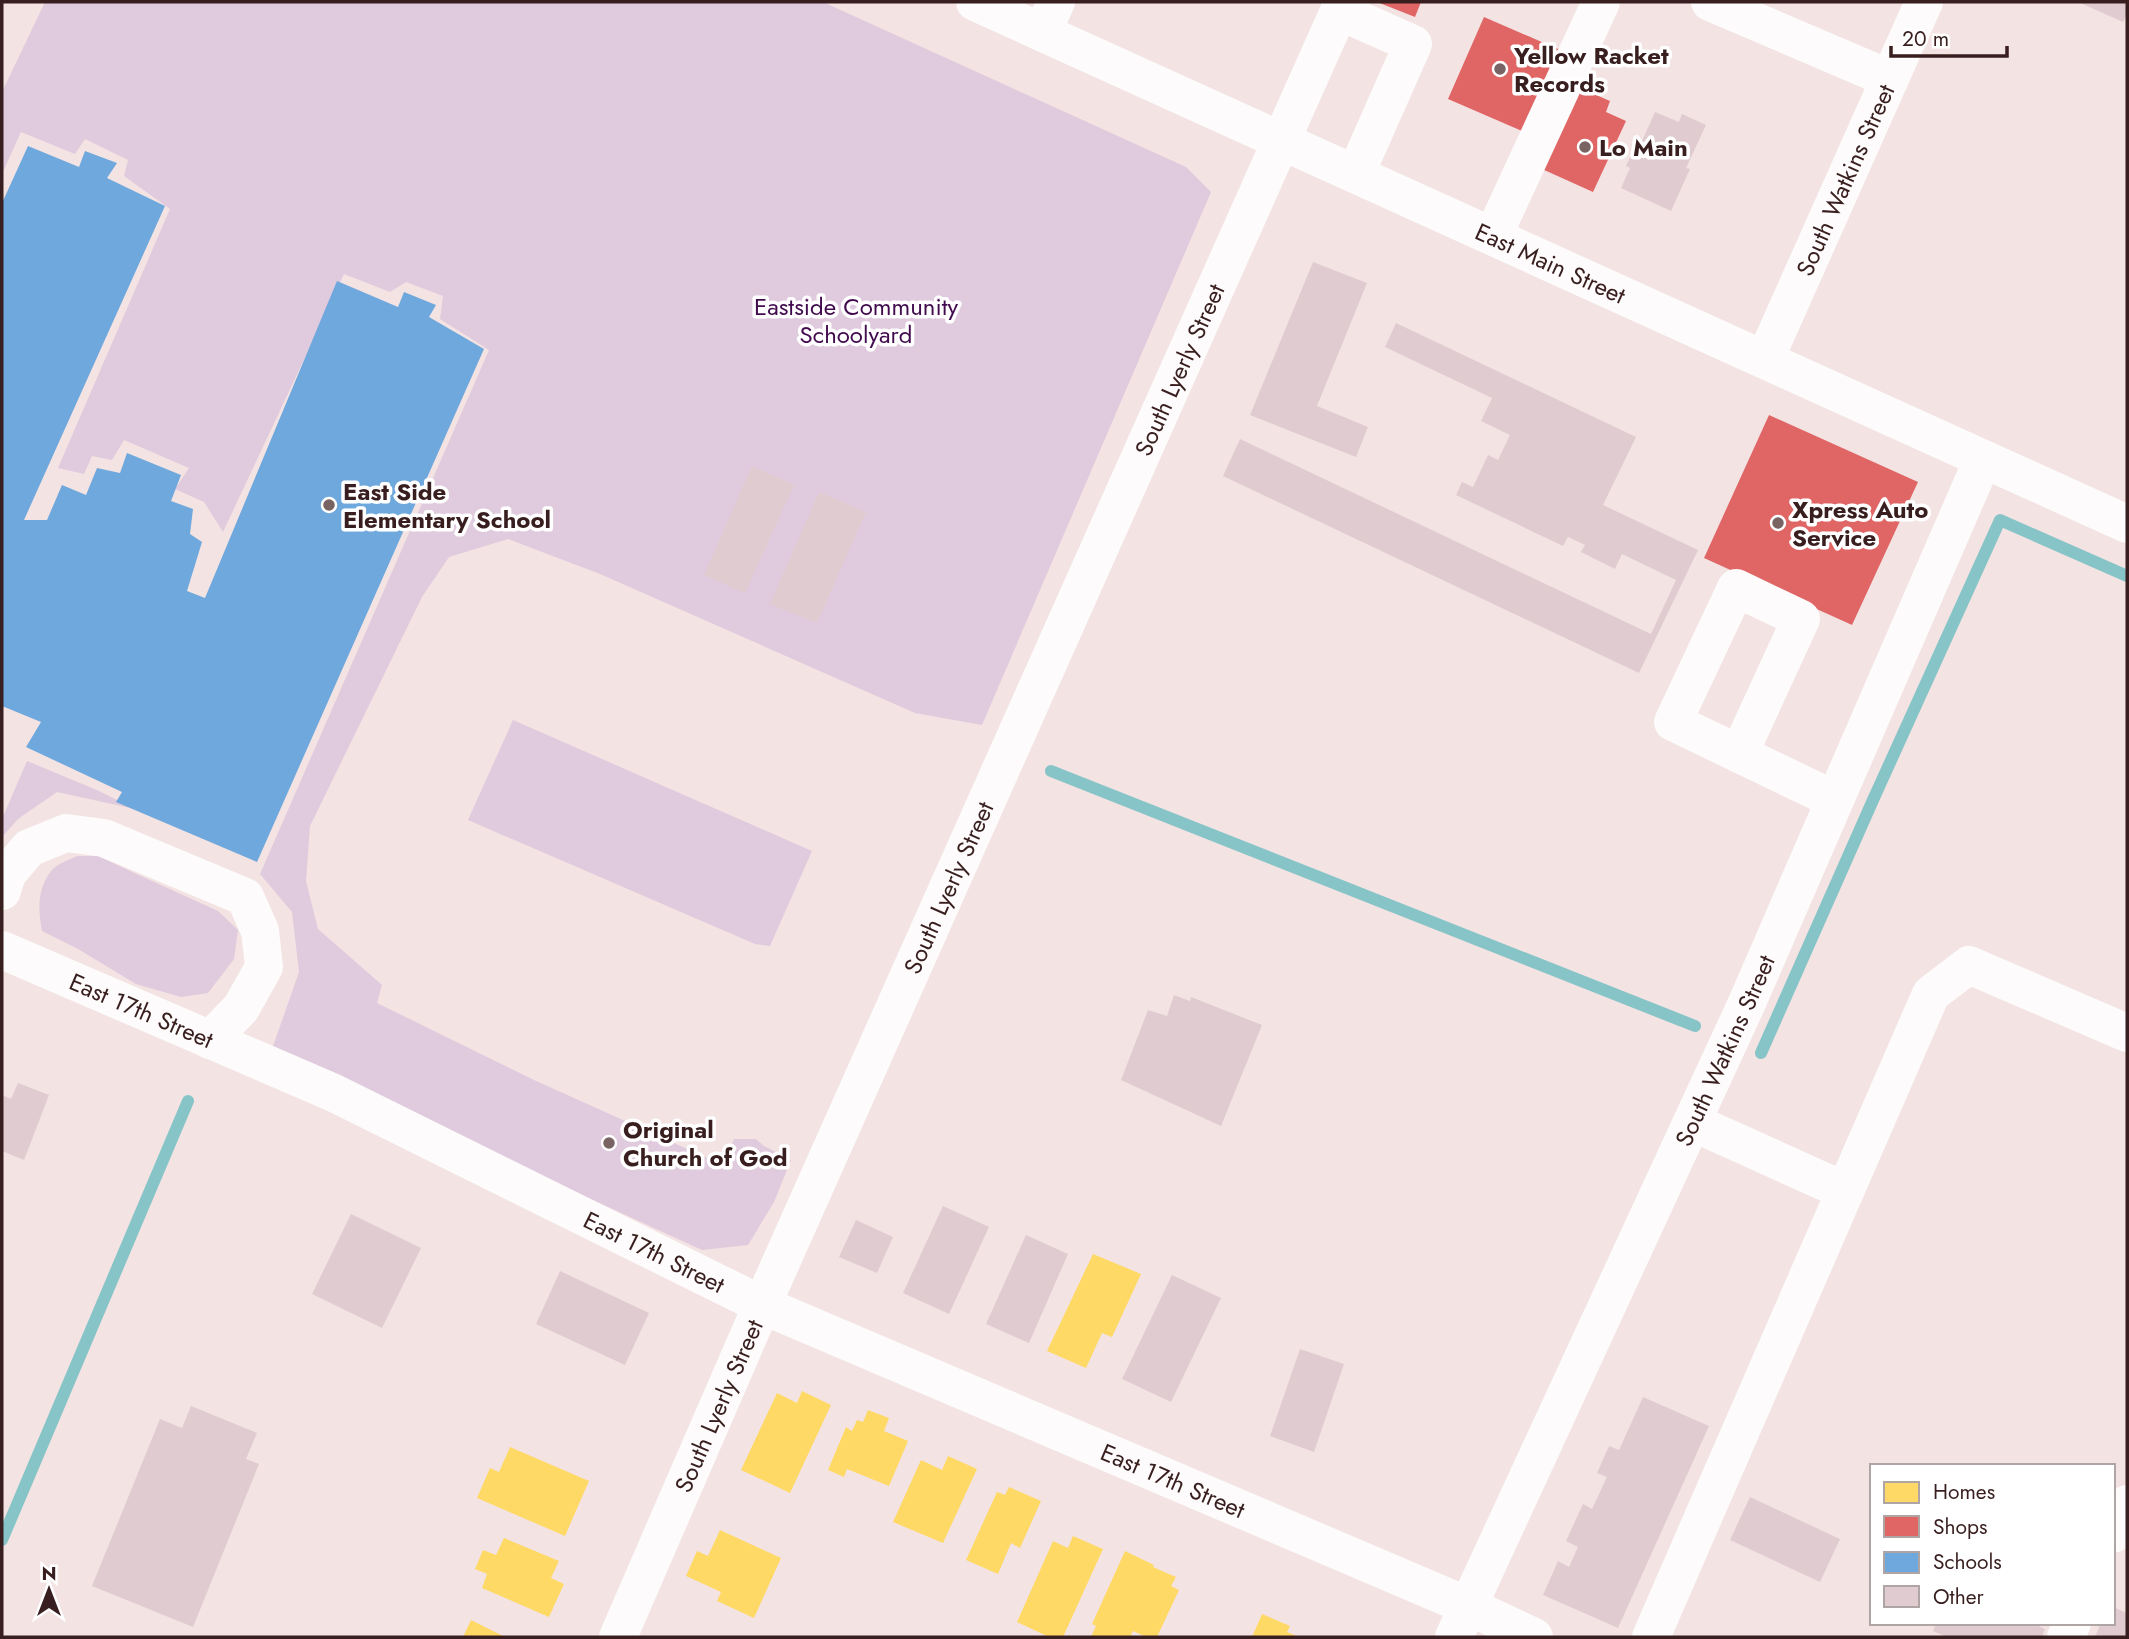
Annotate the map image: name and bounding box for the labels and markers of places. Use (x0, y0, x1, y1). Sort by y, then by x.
place label: Yellow Racket Records (1513, 38, 1669, 101)
marker: Yellow Racket Records (1492, 61, 1508, 77)
place label: Lo Main (1599, 130, 1688, 165)
marker: Lo Main (1577, 139, 1593, 155)
place label: East Side Elementary School (343, 474, 551, 537)
place label: Xpress Auto Service (1792, 492, 1928, 555)
marker: East Side Elementary School (321, 497, 337, 513)
marker: Xpress Auto Service (1770, 515, 1786, 531)
place label: Original Church of God (623, 1112, 788, 1175)
marker: Original Church of God (601, 1135, 617, 1151)

